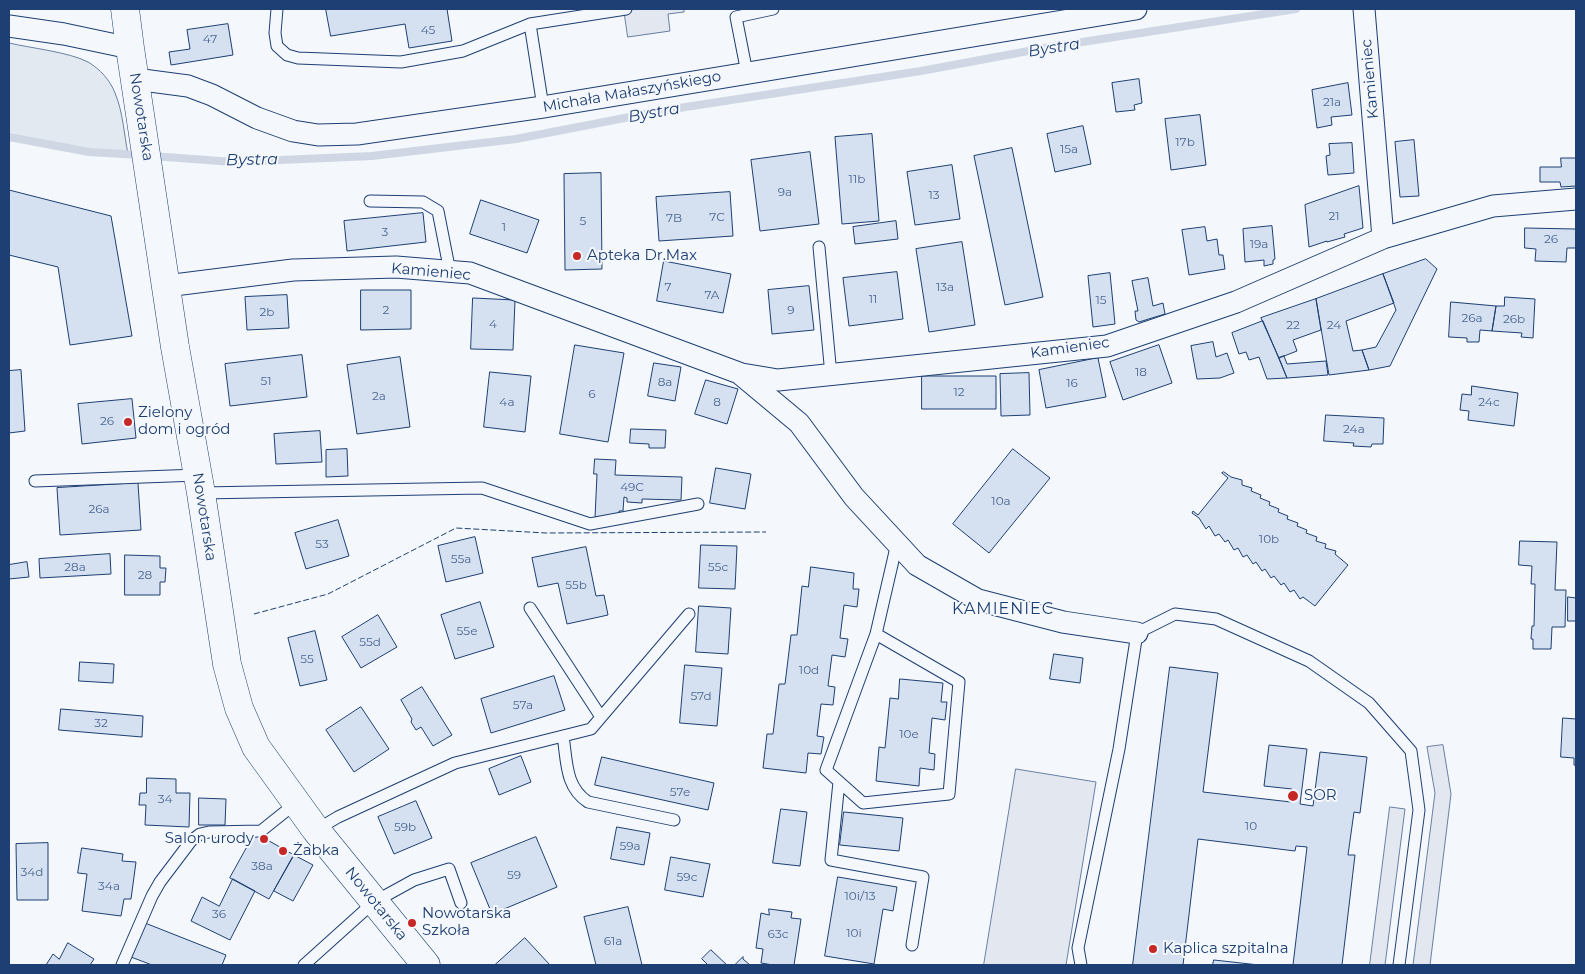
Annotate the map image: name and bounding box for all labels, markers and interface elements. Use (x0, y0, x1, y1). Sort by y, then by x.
house number: 45 (421, 23, 435, 37)
house number: 47 (203, 32, 217, 46)
water label: Bystra (1027, 34, 1081, 62)
street label: Kamieniec (1358, 38, 1382, 120)
street label: Michała Małaszyńskiego (541, 67, 723, 117)
street label: Nowotarska (125, 71, 157, 163)
house number: 21a (1323, 95, 1341, 109)
water label: Bystra (627, 99, 681, 127)
house number: 17b (1175, 135, 1195, 149)
house number: 15a (1060, 142, 1078, 156)
water label: Bystra (226, 150, 278, 170)
house number: 11b (849, 172, 865, 186)
house number: 9a (778, 185, 792, 199)
house number: 13 (928, 188, 940, 202)
house number: 21 (1328, 209, 1340, 223)
house number: 7C (709, 210, 725, 224)
house number: 7B (666, 211, 682, 225)
house number: 5 (580, 214, 586, 228)
house number: 1 (502, 220, 506, 234)
house number: 3 (382, 225, 388, 239)
house number: 26 (1544, 232, 1558, 246)
house number: 19a (1250, 237, 1268, 251)
place label: Apteka Dr.Max (587, 247, 697, 265)
marker: Apteka Dr.Max (571, 250, 583, 262)
street label: Kamieniec (390, 260, 472, 284)
house number: 7 (664, 280, 672, 294)
house number: 13a (936, 280, 954, 294)
house number: 7A (705, 288, 719, 302)
house number: 11 (869, 292, 877, 306)
house number: 15 (1095, 293, 1107, 307)
house number: 2 (383, 303, 389, 317)
house number: 9 (787, 303, 795, 317)
house number: 2b (260, 305, 274, 319)
house number: 26a (1461, 311, 1483, 325)
house number: 26b (1503, 312, 1525, 326)
house number: 4 (489, 317, 497, 331)
house number: 22 (1286, 318, 1300, 332)
house number: 24 (1327, 318, 1341, 332)
street label: Kamieniec (1029, 334, 1111, 362)
house number: 18 (1135, 365, 1147, 379)
house number: 51 (260, 374, 272, 388)
house number: 8a (658, 375, 672, 389)
house number: 16 (1066, 376, 1078, 390)
house number: 12 (953, 385, 965, 399)
house number: 6 (588, 387, 596, 401)
house number: 2a (372, 389, 386, 403)
house number: 4a (499, 395, 515, 409)
house number: 8 (713, 395, 721, 409)
house number: 24c (1478, 395, 1500, 409)
place label: Zielony dom i ogród (138, 404, 230, 439)
house number: 26 (100, 414, 114, 428)
marker: Zielony dom i ogród (122, 416, 134, 428)
house number: 24a (1343, 422, 1365, 436)
street label: Nowotarska (188, 471, 220, 563)
house number: 49C (620, 480, 644, 494)
house number: 10a (991, 494, 1011, 508)
house number: 26a (88, 502, 110, 516)
house number: 10b (1259, 532, 1279, 546)
house number: 53 (315, 537, 329, 551)
house number: 55a (451, 552, 471, 566)
house number: 28a (64, 560, 86, 574)
house number: 55c (708, 560, 728, 574)
house number: 28 (138, 568, 152, 582)
house number: 55b (565, 578, 587, 592)
district label: KAMIENIEC (951, 599, 1055, 619)
house number: 55e (457, 624, 477, 638)
house number: 55d (359, 635, 381, 649)
house number: 55 (300, 652, 314, 666)
house number: 10d (799, 663, 819, 677)
house number: 57d (690, 689, 712, 703)
house number: 57a (513, 698, 533, 712)
house number: 32 (94, 716, 108, 730)
house number: 10e (899, 727, 919, 741)
house number: 57e (670, 785, 690, 799)
place label: SOR (1304, 787, 1337, 805)
marker: SOR (1286, 789, 1300, 803)
house number: 34 (158, 792, 172, 806)
house number: 10 (1245, 819, 1257, 833)
house number: 59b (394, 820, 416, 834)
place label: Salon urody (165, 830, 254, 848)
marker: Salon urody (258, 833, 270, 845)
house number: 59a (619, 839, 641, 853)
place label: Żabka (293, 842, 339, 860)
marker: Żabka (277, 845, 289, 857)
house number: 38a (251, 859, 273, 873)
street label: Nowotarska (341, 864, 411, 944)
house number: 34d (21, 865, 43, 879)
house number: 59 (507, 868, 521, 882)
house number: 59c (677, 870, 697, 884)
house number: 34a (98, 879, 120, 893)
house number: 10i/13 (845, 889, 875, 903)
place label: Nowotarska Szkoła (422, 905, 511, 940)
house number: 36 (212, 907, 226, 921)
marker: Nowotarska Szkoła (406, 917, 418, 929)
house number: 10i (846, 926, 862, 940)
house number: 63c (768, 927, 788, 941)
house number: 61a (604, 934, 622, 948)
place label: Kaplica szpitalna (1163, 940, 1288, 958)
marker: Kaplica szpitalna (1147, 943, 1159, 955)

